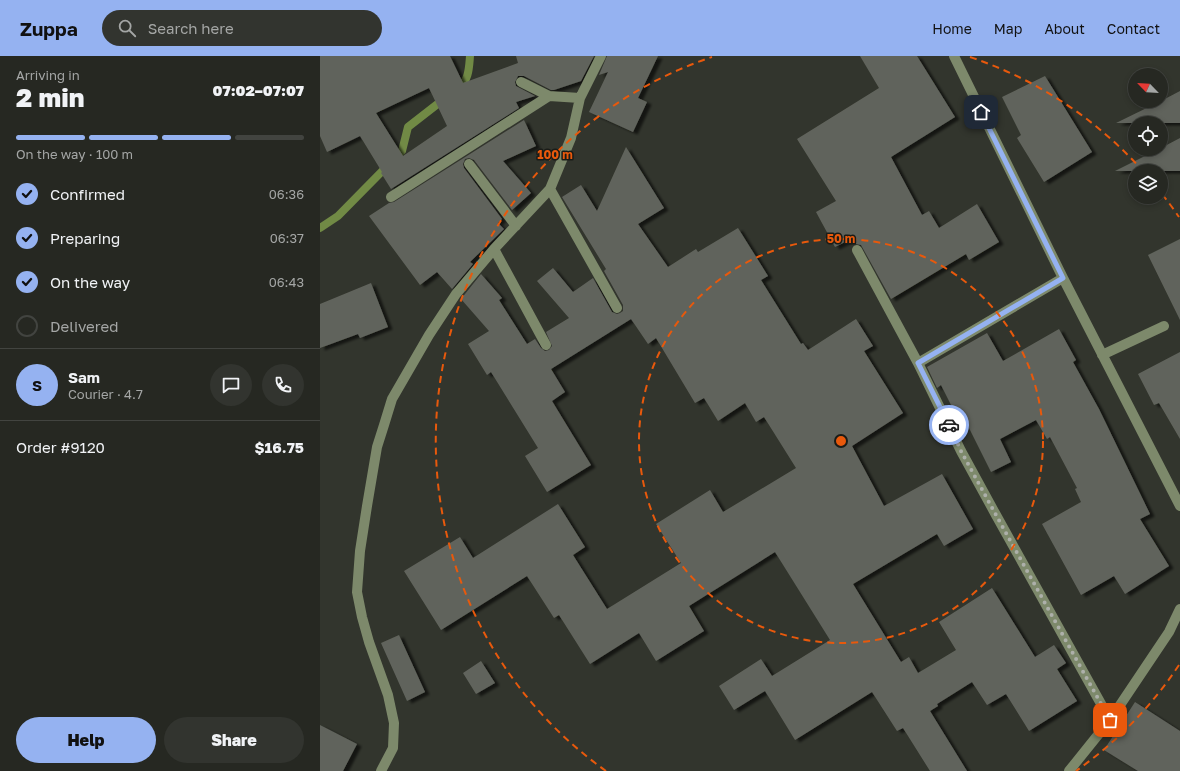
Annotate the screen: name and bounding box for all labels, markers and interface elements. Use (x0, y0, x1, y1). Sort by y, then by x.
search box (102, 10, 382, 46)
text: Zuppa (20, 17, 78, 40)
icon: search (116, 17, 138, 39)
text: Search here (148, 19, 234, 37)
text: Home (932, 20, 972, 37)
text: Map (994, 20, 1022, 37)
text: About (1044, 20, 1085, 37)
text: Contact (1107, 20, 1160, 37)
text: Arriving in (16, 67, 80, 83)
north arrow (1128, 68, 1168, 108)
map controls (1128, 68, 1168, 204)
text: 07:02–07:07 (213, 81, 304, 99)
text: 2 min (16, 82, 84, 113)
pin (964, 95, 998, 129)
icon: home (970, 101, 992, 123)
button: locate (1128, 116, 1168, 156)
text: On the way · 100 m (16, 146, 133, 162)
text: 100 m (537, 147, 573, 162)
button: layers (1128, 164, 1168, 204)
icon: check (16, 183, 38, 205)
text: Confirmed (50, 185, 125, 203)
text: 06:36 (269, 186, 304, 202)
icon: check (16, 227, 38, 249)
text: Preparing (50, 229, 120, 247)
text: 06:37 (270, 230, 304, 246)
text: 50 m (827, 231, 855, 246)
icon: check (16, 271, 38, 293)
text: On the way (50, 273, 130, 291)
text: 06:43 (269, 274, 304, 290)
text: Delivered (50, 317, 118, 335)
button: chat (210, 364, 252, 406)
button: phone (262, 364, 304, 406)
text: Sam (68, 368, 100, 386)
text: S (32, 376, 42, 394)
text: Courier · 4.7 (68, 386, 143, 402)
courier (929, 405, 969, 445)
icon: car (938, 414, 960, 436)
centre of rings (834, 434, 848, 448)
text: Order #9120 (16, 438, 105, 456)
text: $16.75 (255, 438, 304, 456)
pin (1093, 703, 1127, 737)
icon: bag (1099, 709, 1121, 731)
button: Help (16, 717, 156, 763)
button: Share (164, 717, 304, 763)

